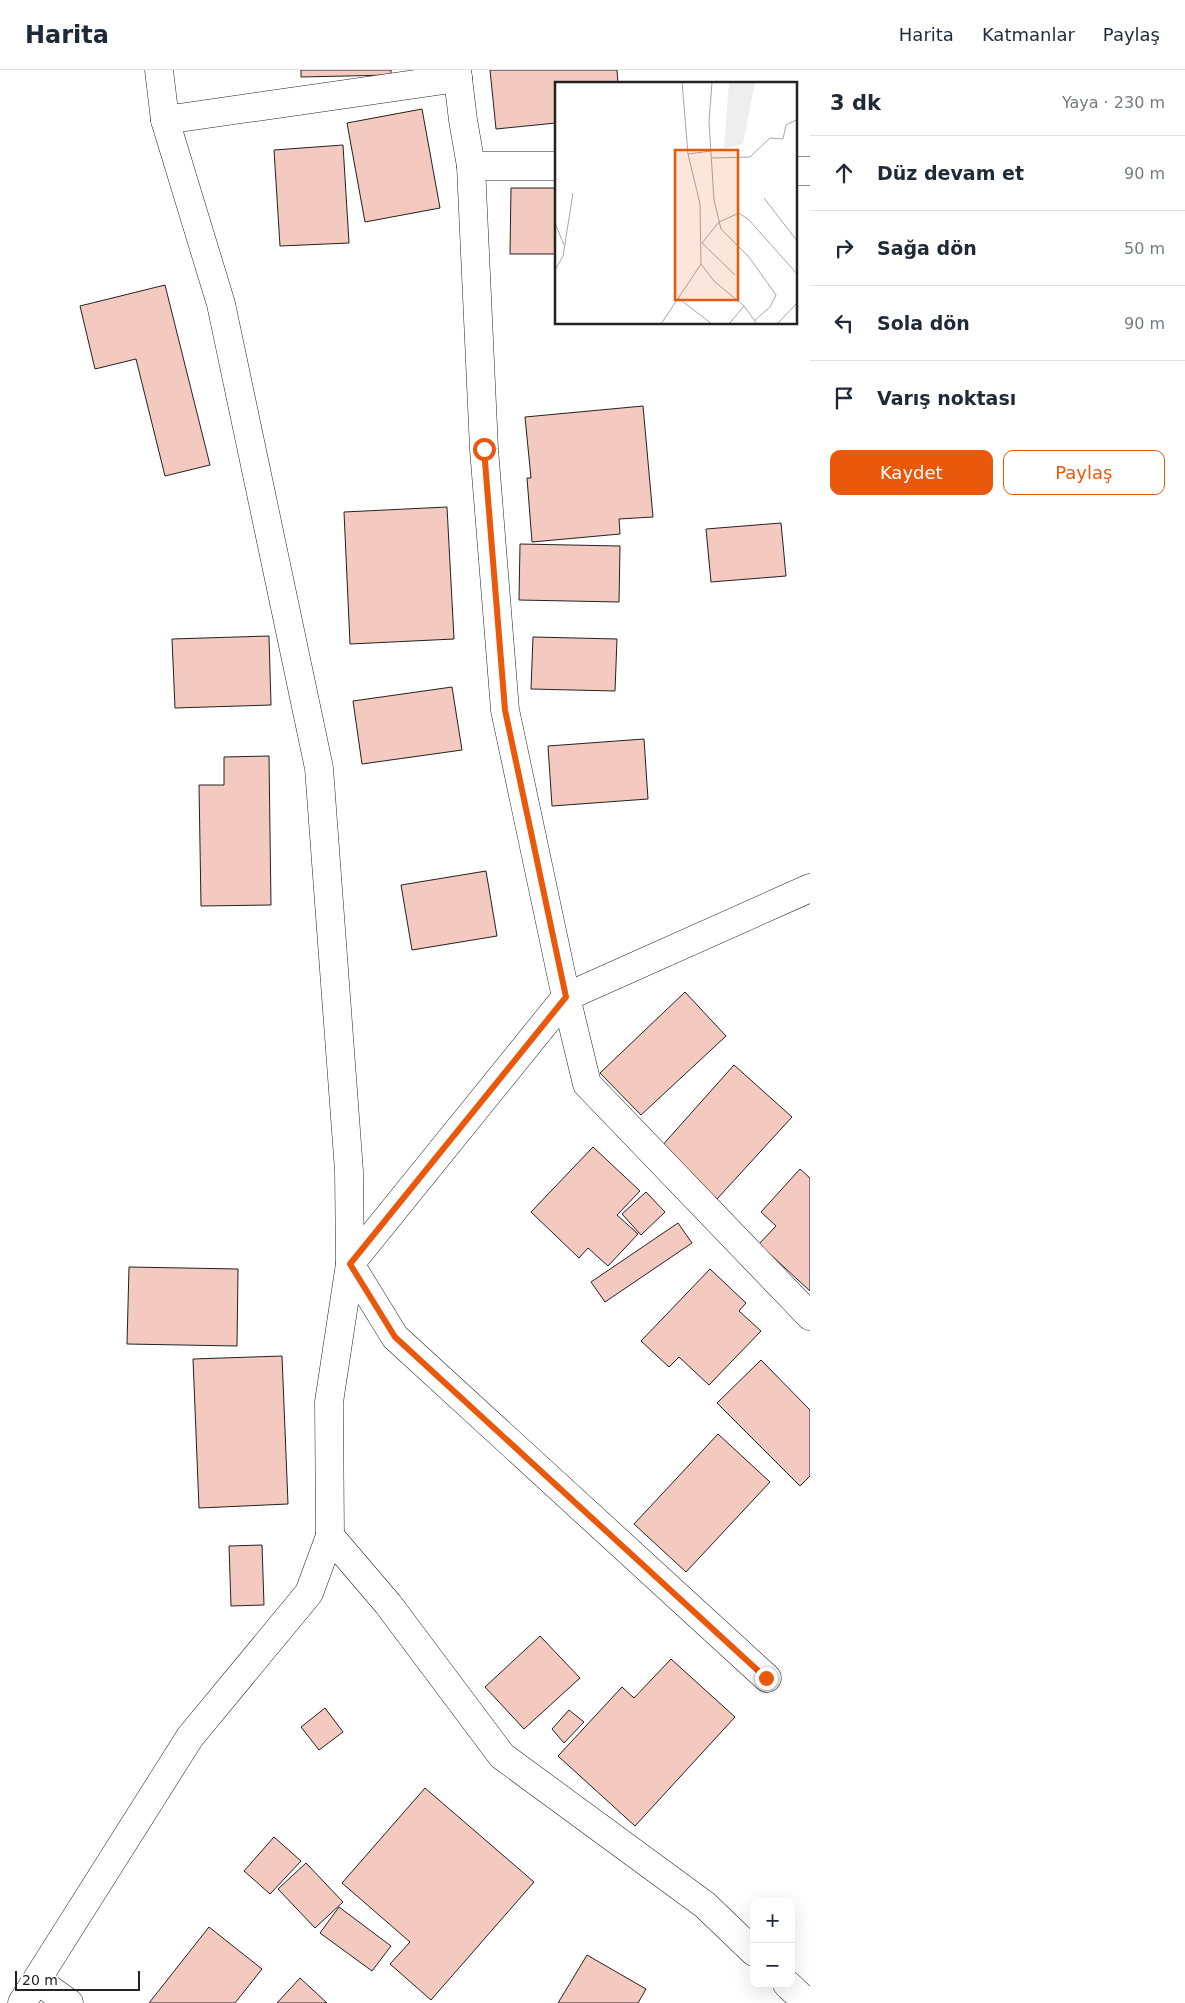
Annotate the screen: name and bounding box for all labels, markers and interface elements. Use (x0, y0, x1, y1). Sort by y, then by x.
text: Harita (25, 21, 109, 49)
text: Harita (899, 24, 954, 45)
text: Katmanlar (982, 24, 1075, 45)
text: Paylaş (1103, 24, 1160, 45)
inset map (555, 82, 798, 325)
text: 3 dk (830, 91, 881, 115)
text: Yaya · 230 m (1062, 93, 1165, 112)
icon: ahead (830, 159, 858, 187)
text: Düz devam et (877, 162, 1024, 184)
text: 90 m (1124, 164, 1165, 183)
icon: right (830, 234, 858, 262)
text: Sağa dön (877, 237, 977, 259)
text: 50 m (1124, 239, 1165, 258)
icon: left (830, 309, 858, 337)
text: Sola dön (877, 312, 970, 334)
text: 90 m (1124, 314, 1165, 333)
icon: arrive (830, 384, 858, 412)
text: Varış noktası (877, 387, 1016, 409)
route start (473, 438, 496, 461)
button: Kaydet (830, 450, 993, 495)
button: Paylaş (1003, 450, 1165, 495)
route end (755, 1667, 778, 1690)
map controls (750, 1898, 795, 1988)
button: + (750, 1898, 795, 1943)
button: − (750, 1943, 795, 1988)
scale bar (15, 1968, 140, 1991)
text: 20 m (22, 1972, 58, 1988)

